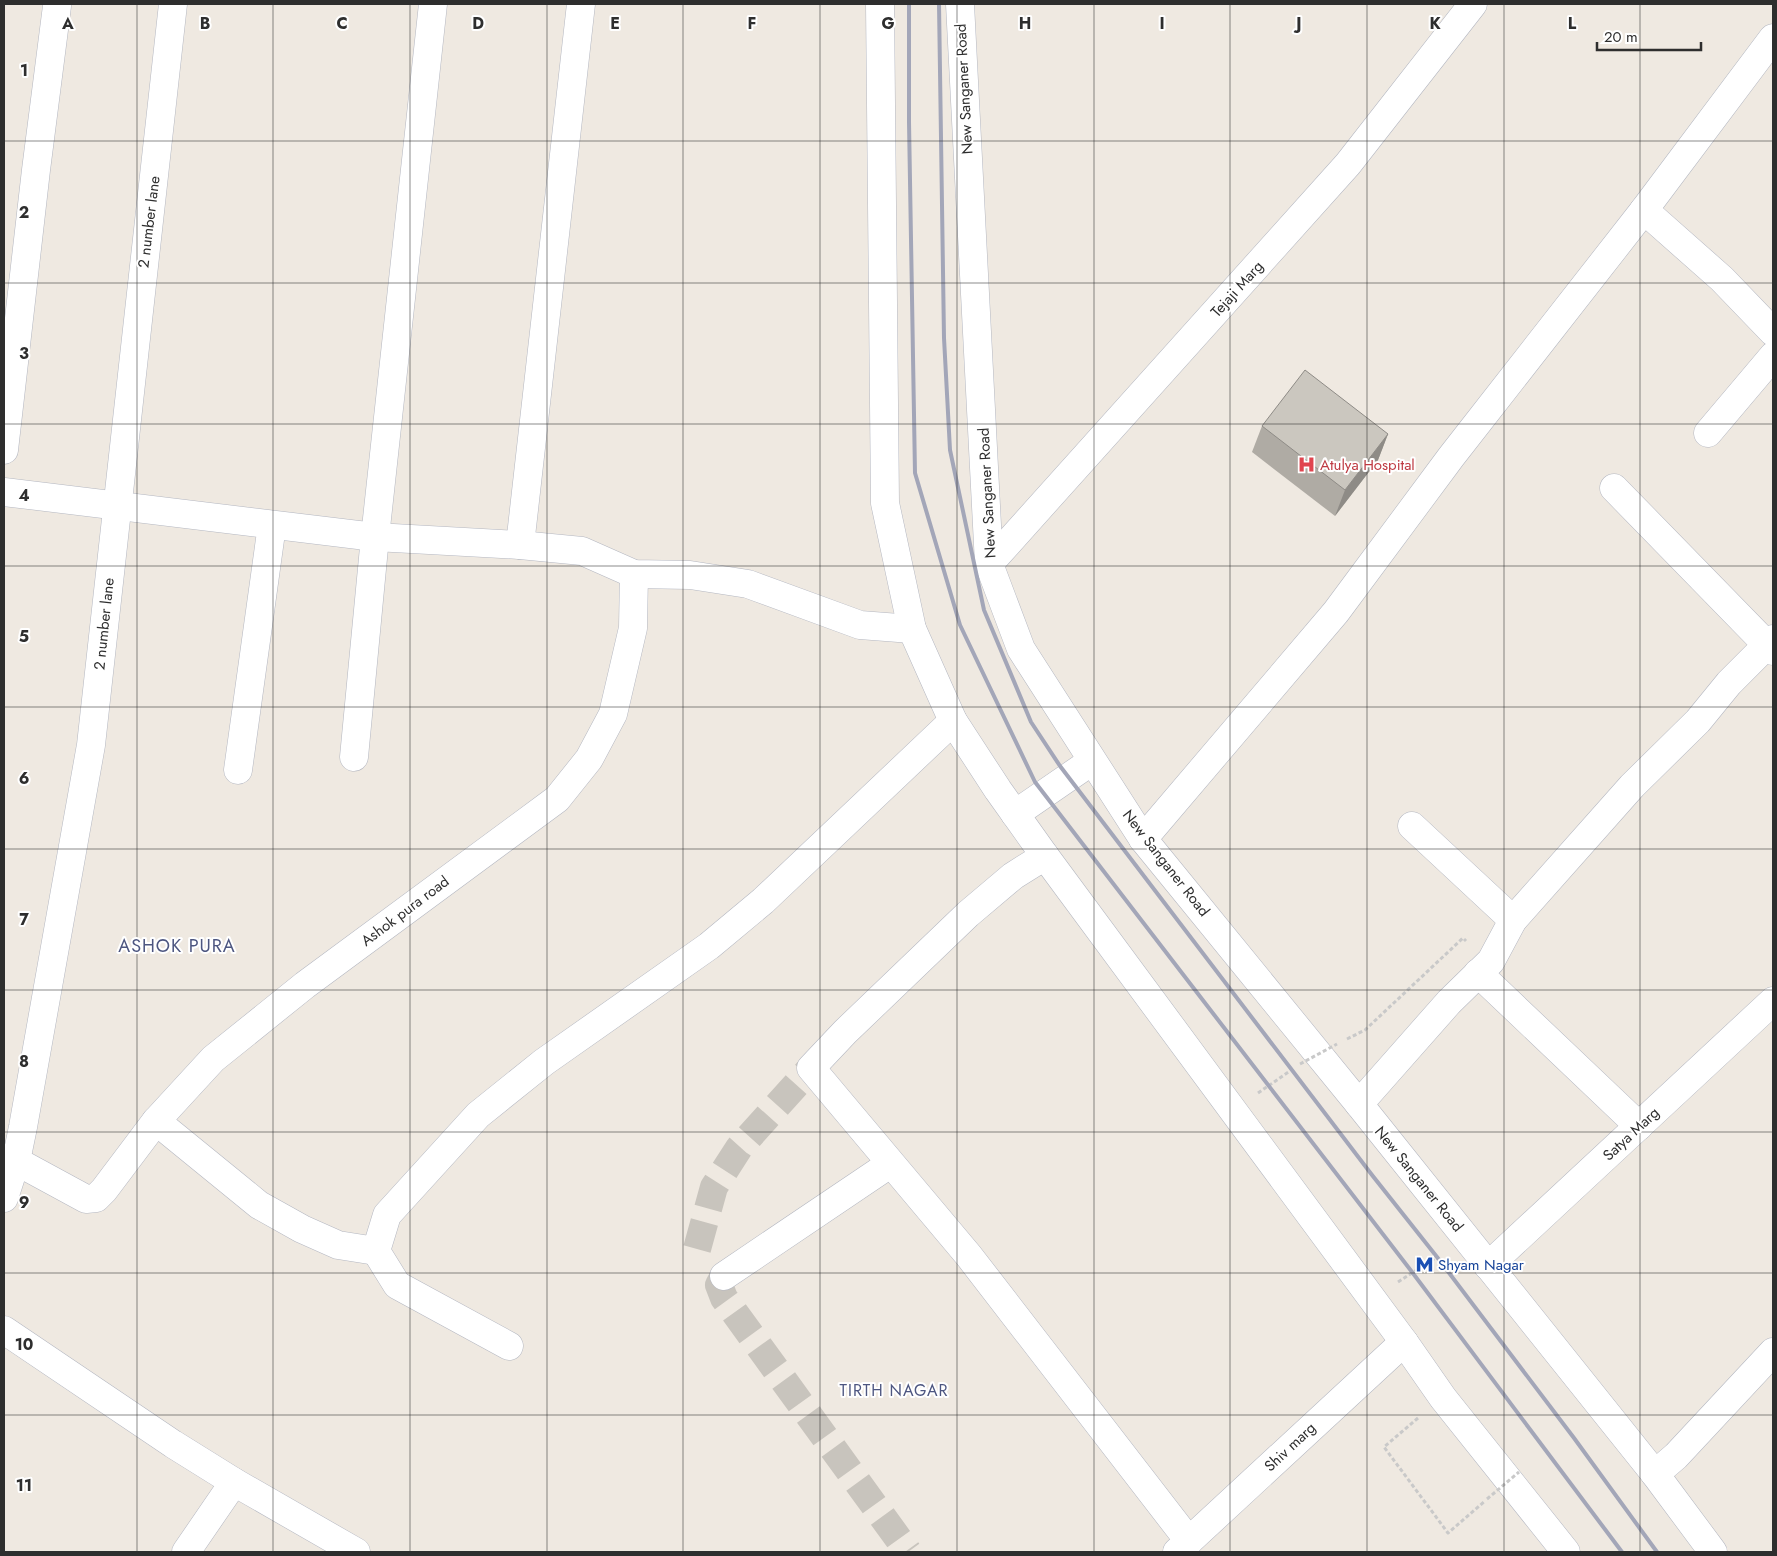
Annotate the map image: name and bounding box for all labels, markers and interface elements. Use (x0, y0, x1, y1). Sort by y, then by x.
text: A (61, 12, 74, 35)
text: B (200, 12, 210, 35)
text: C (336, 12, 348, 35)
text: D (472, 12, 484, 35)
text: E (610, 12, 620, 35)
text: F (748, 12, 756, 35)
text: G (881, 12, 895, 35)
text: H (1019, 12, 1031, 35)
text: I (1159, 12, 1165, 35)
text: J (1293, 12, 1302, 35)
text: K (1429, 12, 1441, 35)
text: L (1568, 12, 1577, 35)
scale bar (1597, 20, 1701, 52)
street label: New Sanganer Road (950, 23, 978, 155)
text: 20 m (1604, 26, 1638, 48)
text: 1 (20, 59, 28, 82)
street label: 2 number lane (132, 174, 166, 269)
text: 2 (19, 201, 29, 224)
street label: Tejaji Marg (1206, 256, 1268, 322)
text: 3 (19, 342, 29, 365)
street label: New Sanganer Road (973, 427, 1001, 559)
place label: Atulya Hospital (1320, 454, 1415, 476)
hospital icon: Atulya Hospital (1296, 455, 1316, 475)
text: 4 (18, 484, 30, 507)
street label: 2 number lane (88, 576, 120, 671)
text: 5 (19, 625, 29, 648)
text: 6 (19, 767, 29, 790)
street label: New Sanganer Road (1117, 805, 1215, 921)
street label: Ashok pura road (356, 871, 454, 951)
text: 7 (19, 908, 29, 931)
district label: ASHOK PURA (118, 933, 236, 959)
text: 8 (19, 1050, 29, 1073)
street label: Satya Marg (1598, 1102, 1664, 1166)
street label: New Sanganer Road (1369, 1121, 1469, 1237)
text: 9 (19, 1191, 29, 1214)
place label: Shyam Nagar (1438, 1254, 1525, 1276)
metro station icon: Shyam Nagar (1414, 1255, 1434, 1275)
text: 10 (15, 1333, 33, 1356)
district label: TIRTH NAGAR (840, 1379, 948, 1402)
street label: Shiv marg (1259, 1417, 1321, 1477)
text: 11 (16, 1474, 32, 1497)

